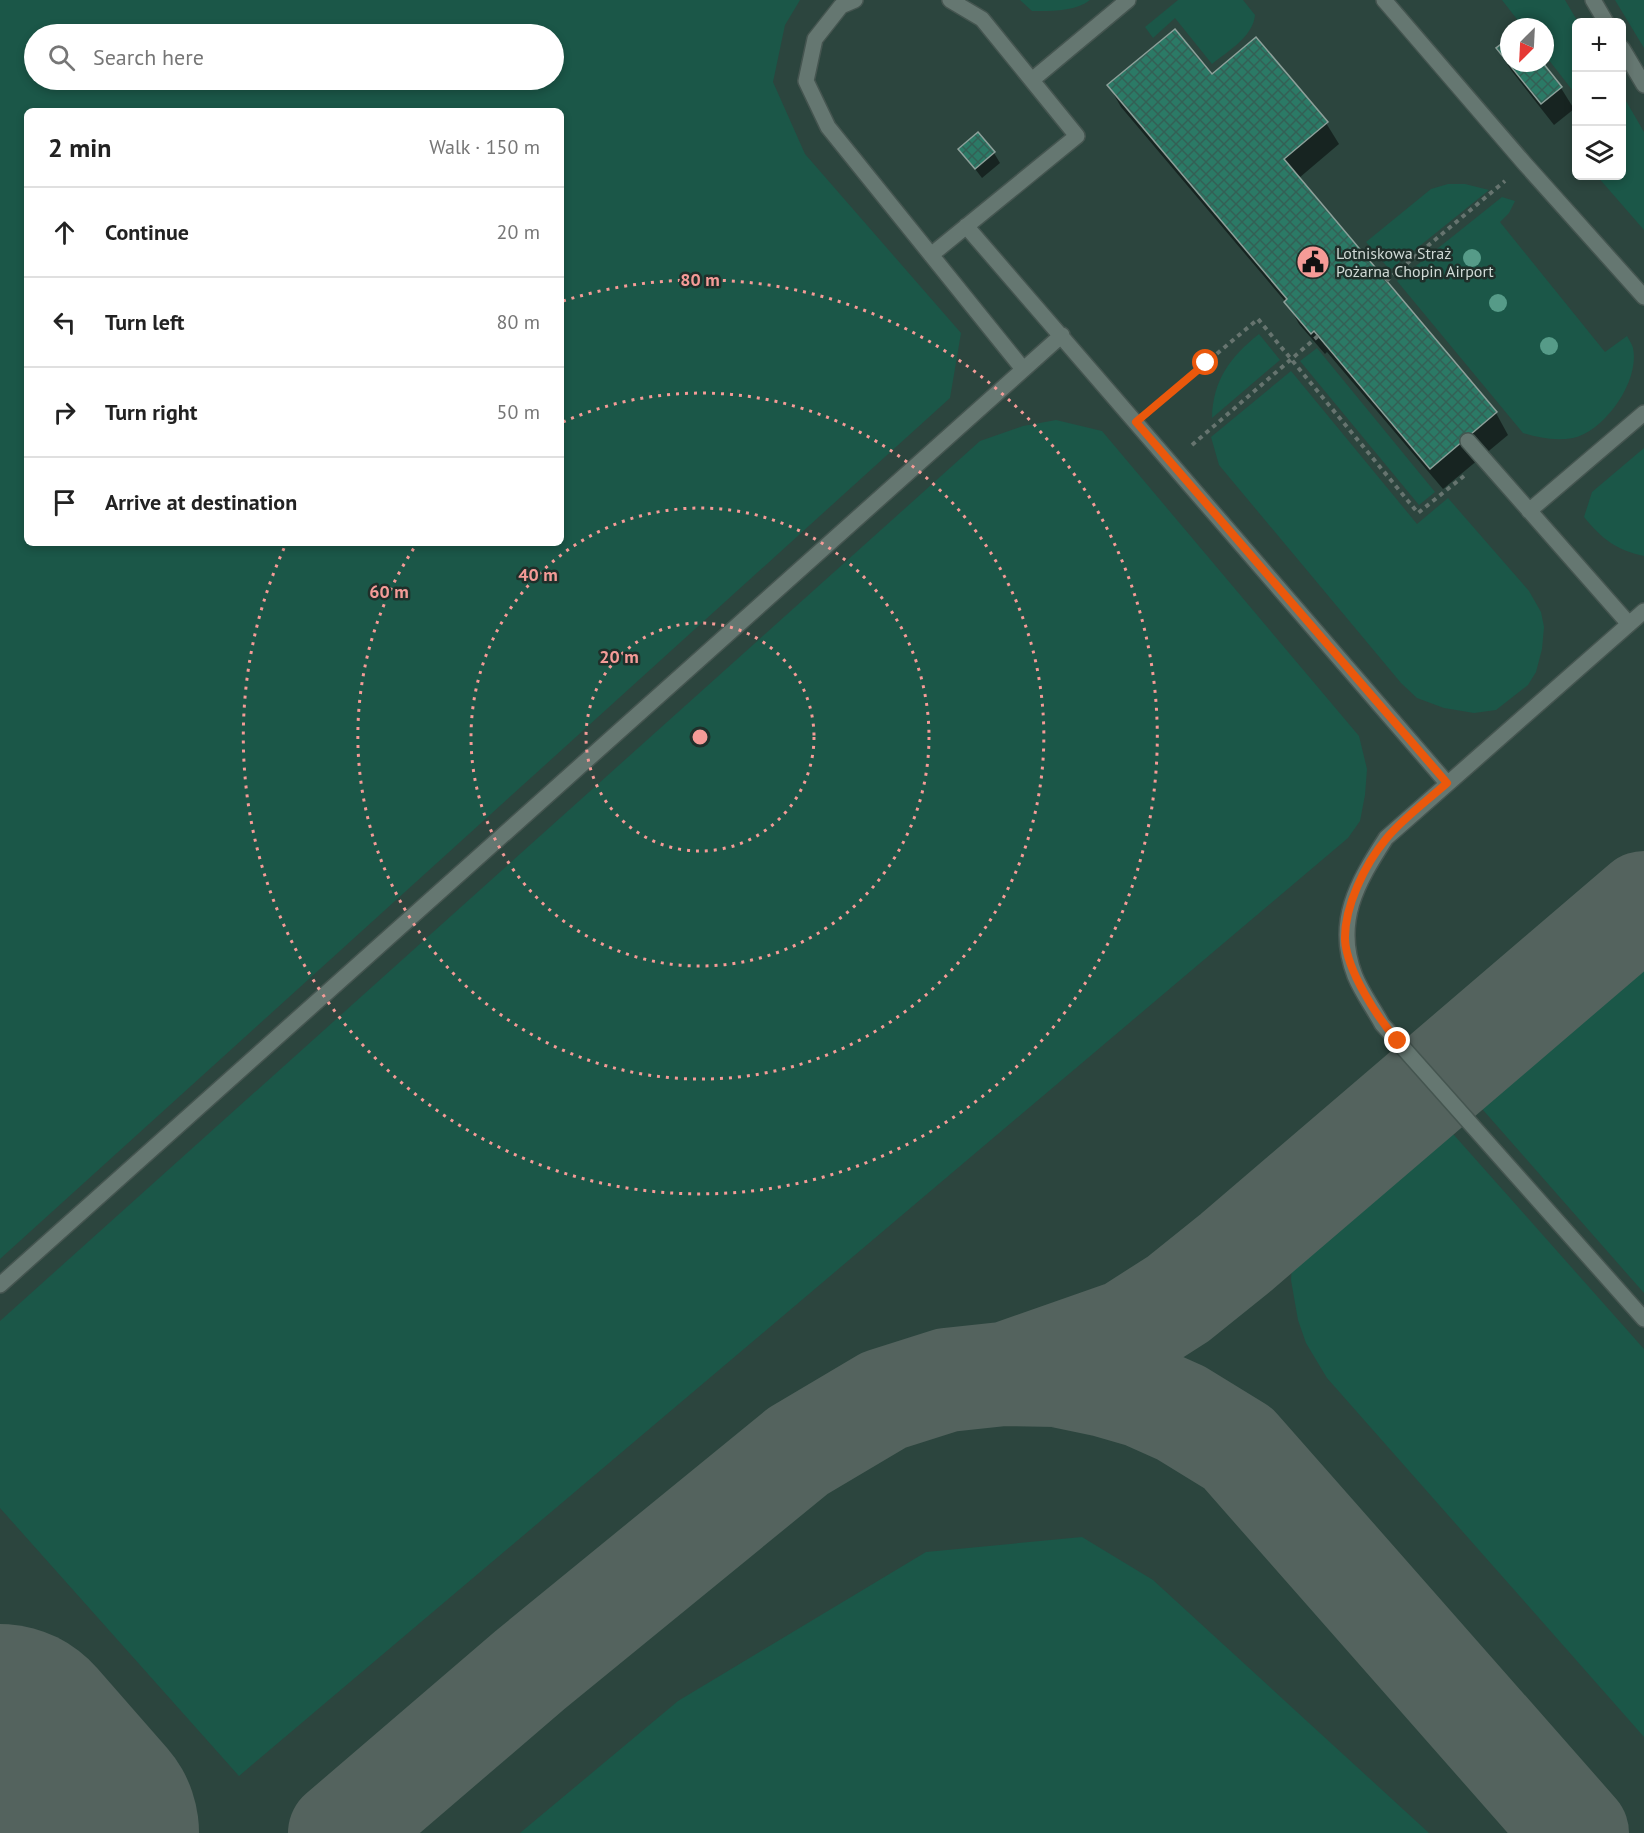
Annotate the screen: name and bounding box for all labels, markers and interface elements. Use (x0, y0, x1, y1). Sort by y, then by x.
north arrow (1500, 18, 1554, 72)
map controls (1572, 18, 1626, 180)
button: + (1572, 18, 1626, 72)
search box (24, 24, 564, 90)
icon: search (45, 41, 78, 74)
text: Search here (93, 43, 204, 71)
button: − (1572, 72, 1626, 126)
button: layers (1572, 126, 1626, 180)
text: 2 min (48, 131, 111, 164)
text: Walk · 150 m (429, 134, 540, 160)
icon: ahead (48, 216, 81, 249)
text: Continue (105, 218, 189, 246)
text: 20 m (497, 219, 540, 245)
place label: Lotniskowa Straż Pożarna Chopin Airport (1336, 243, 1494, 281)
public building icon: Lotniskowa Straż Pożarna Chopin Airport (1295, 244, 1331, 280)
text: 80 m (680, 268, 720, 291)
icon: left (48, 306, 81, 339)
text: Turn left (105, 308, 185, 336)
text: 80 m (497, 309, 540, 335)
route start (1192, 349, 1218, 375)
icon: right (48, 396, 81, 429)
text: Turn right (105, 398, 197, 426)
text: 50 m (497, 399, 540, 425)
icon: arrive (48, 486, 81, 519)
text: Arrive at destination (105, 488, 297, 516)
text: 40 m (518, 563, 558, 586)
text: 60 m (369, 580, 409, 603)
text: 20 m (599, 645, 639, 668)
centre of rings (690, 727, 710, 747)
route end (1384, 1027, 1410, 1053)

